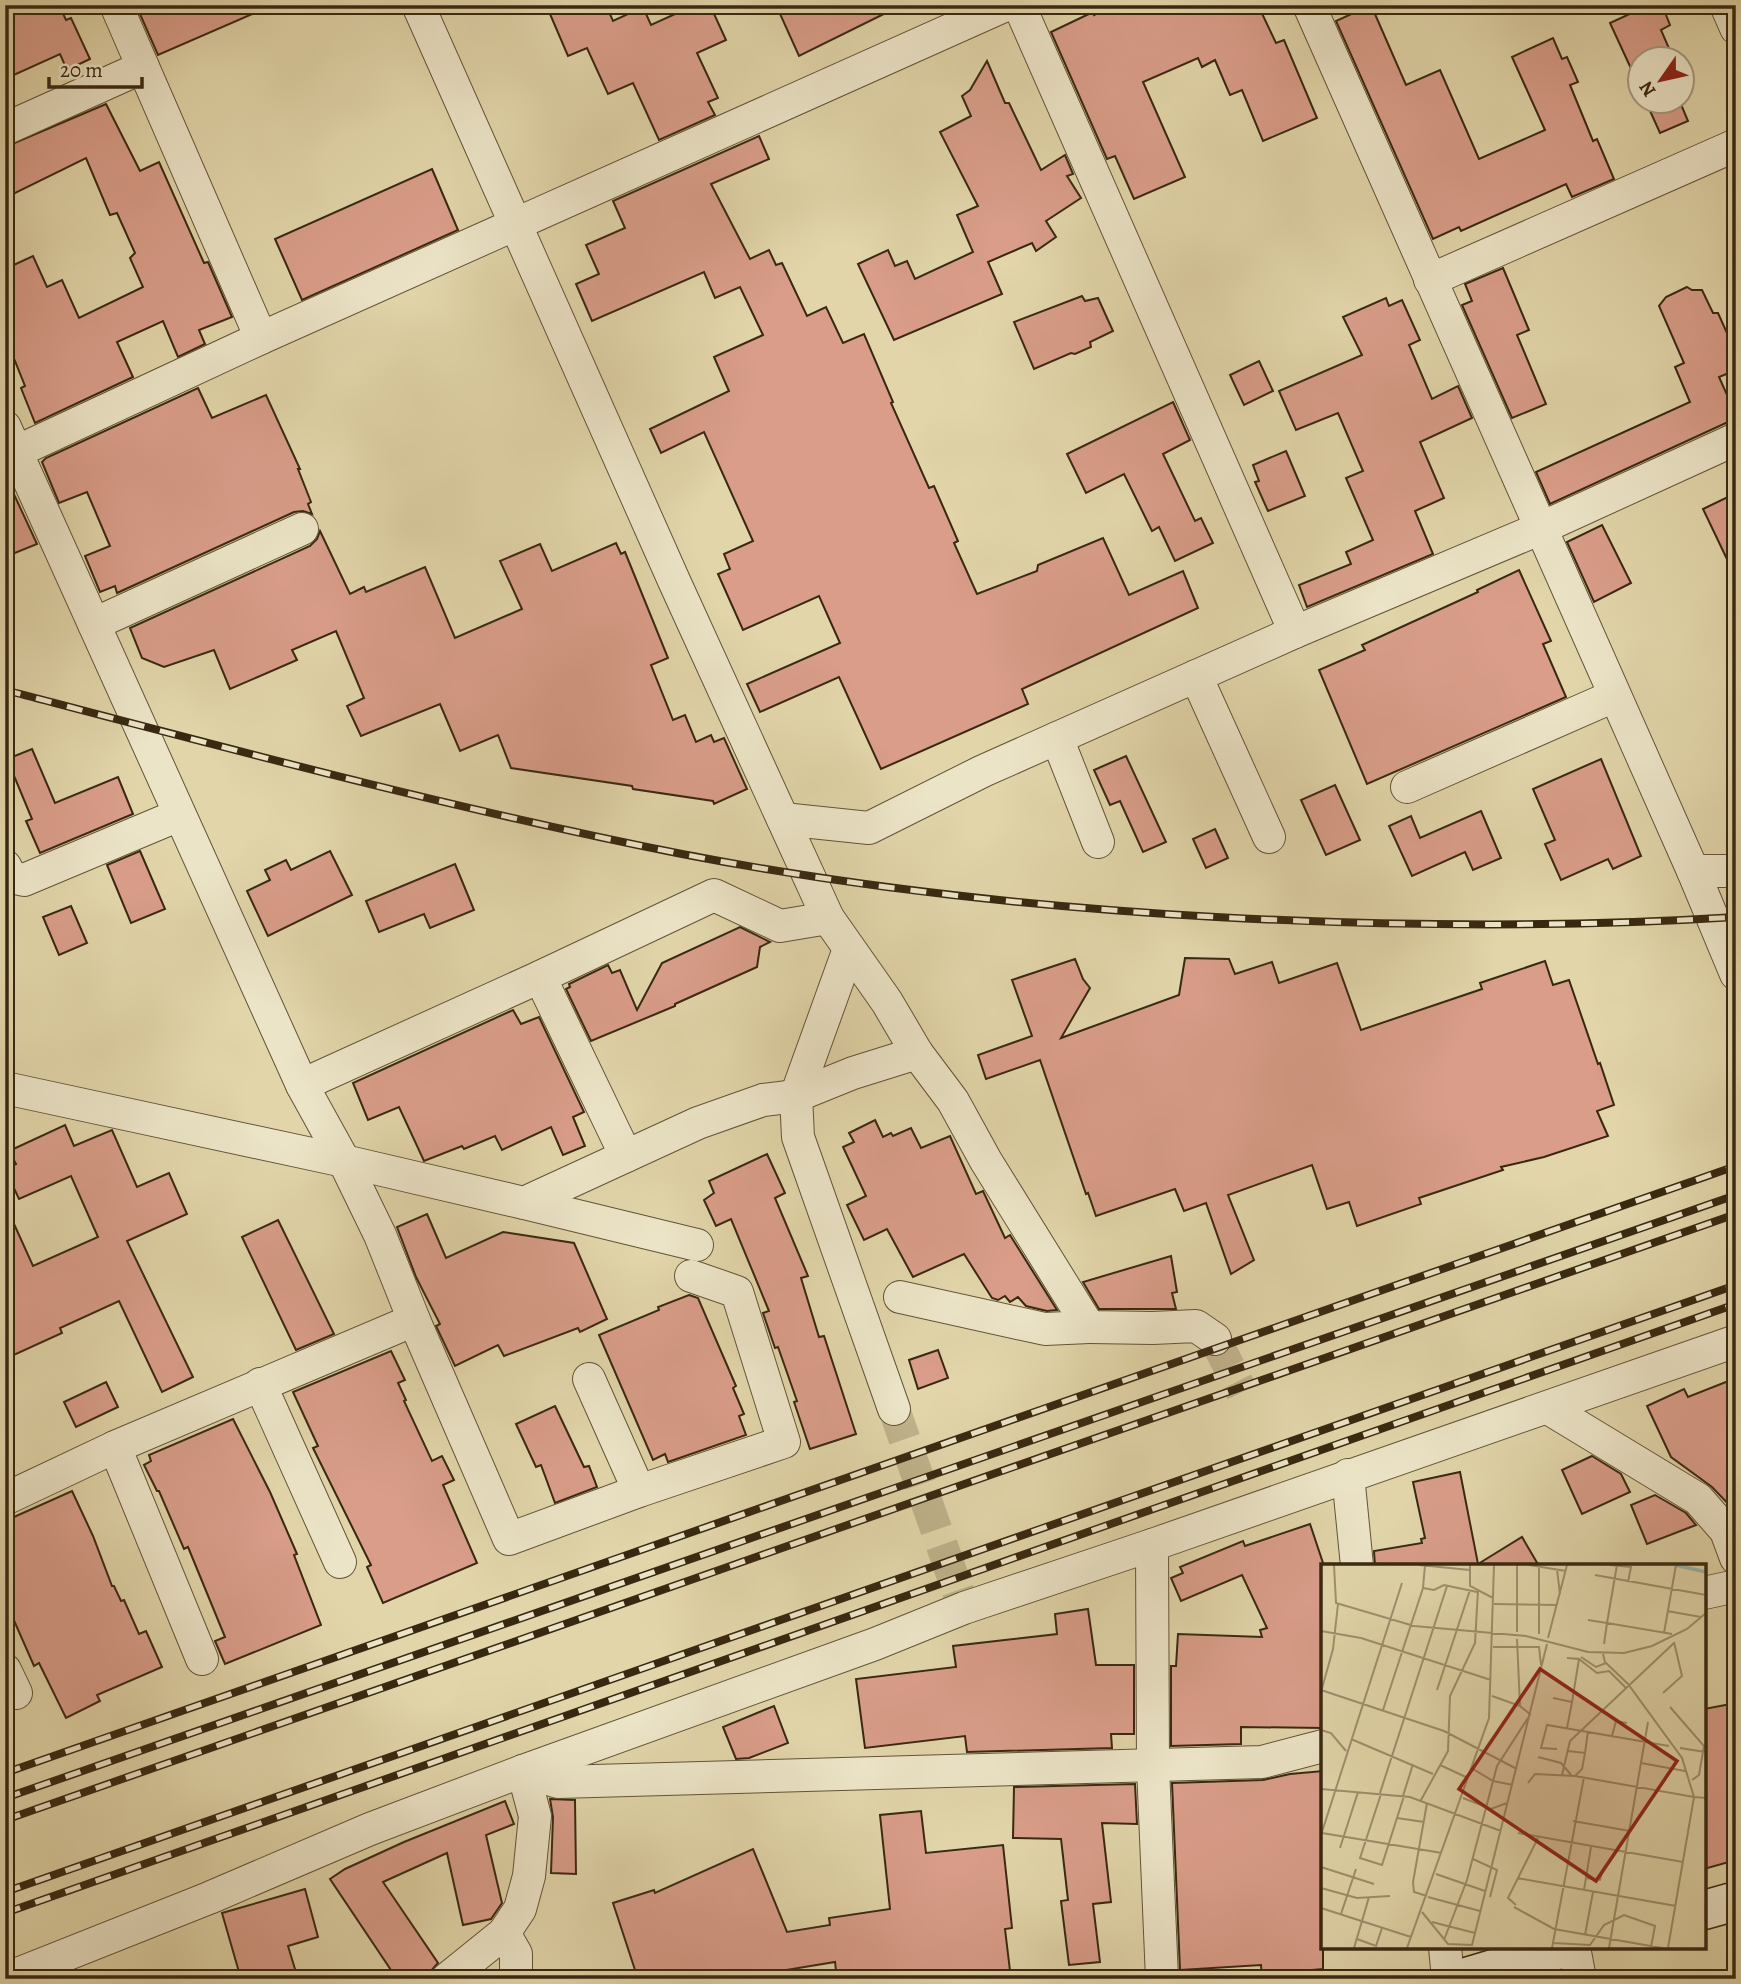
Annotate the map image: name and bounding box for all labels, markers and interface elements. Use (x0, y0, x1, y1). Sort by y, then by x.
scale bar (49, 46, 142, 90)
north arrow (1626, 46, 1696, 116)
text: 20 m (60, 56, 103, 84)
text: N (1633, 76, 1662, 102)
inset map (1321, 1564, 1706, 1949)

